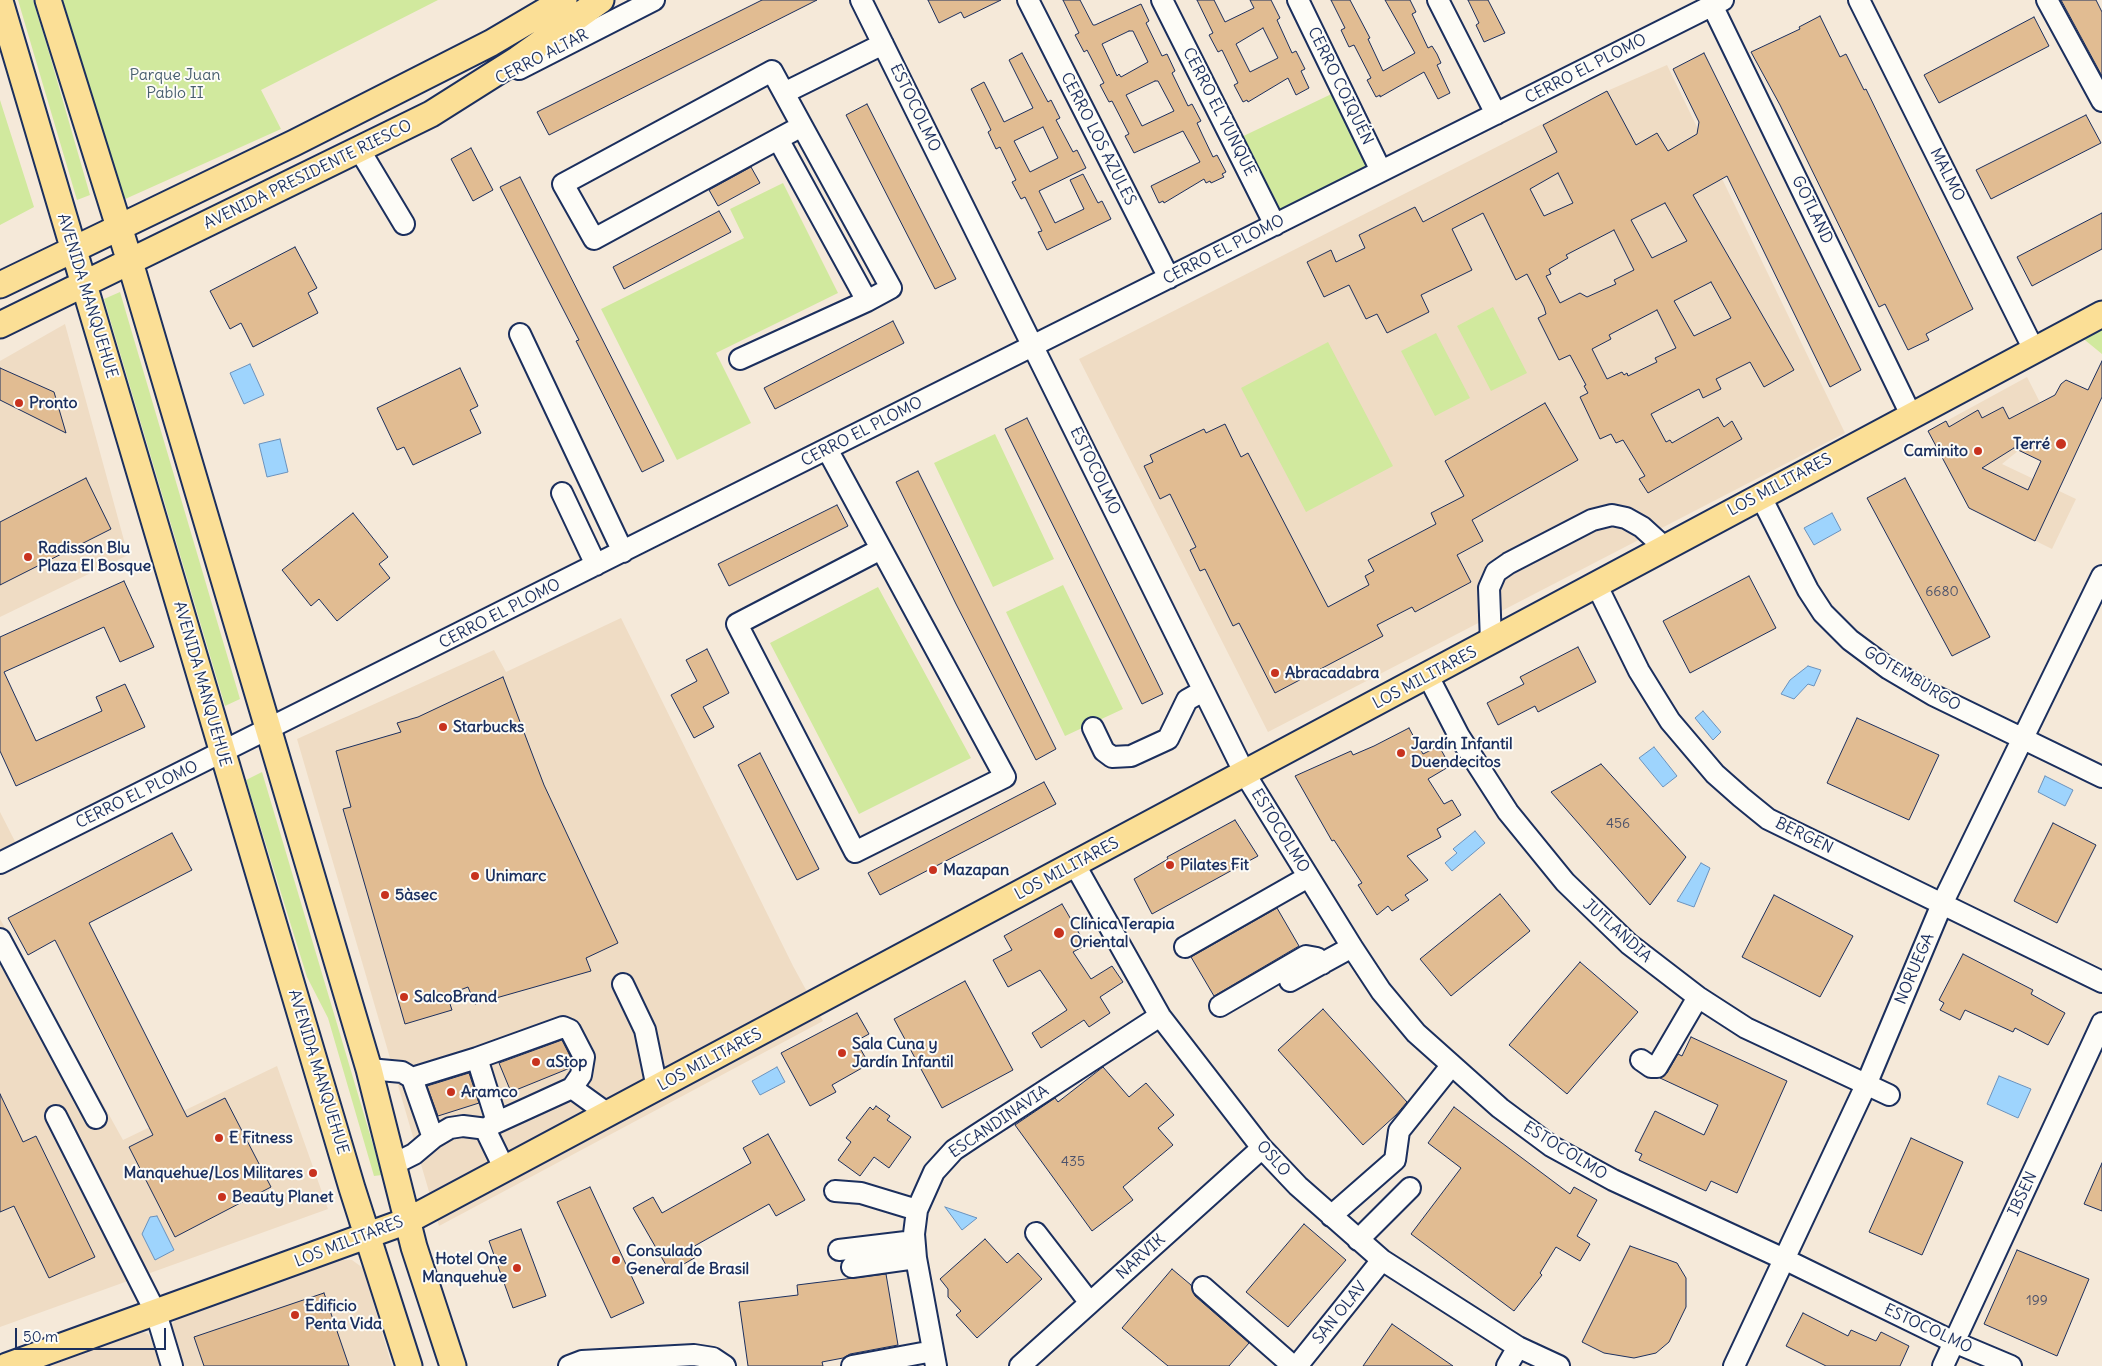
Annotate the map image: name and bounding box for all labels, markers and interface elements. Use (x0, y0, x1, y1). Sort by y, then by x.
street label: CERRO COIQUÉN (1303, 24, 1377, 148)
street label: CERRO ALTAR (492, 25, 592, 89)
street label: CERRO EL PLOMO (1522, 30, 1650, 108)
street label: CERRO EL YUNQUE (1178, 45, 1260, 179)
street label: ESTOCOLMO (886, 61, 944, 155)
park label: Parque Juan Pablo II (129, 65, 221, 103)
street label: CERRO LOS AZULES (1056, 69, 1140, 209)
street label: AVENIDA PRESIDENTE RIESCO (201, 116, 415, 234)
street label: MALMO (1925, 145, 1969, 205)
street label: GOTLAND (1787, 173, 1837, 247)
street label: AVENIDA MANQUEHUE (53, 211, 121, 381)
street label: CERRO EL PLOMO (1160, 211, 1288, 289)
place label: Pronto (29, 393, 77, 413)
street label: CERRO EL PLOMO (798, 393, 926, 471)
marker: Pronto (13, 397, 25, 409)
street label: ESTOCOLMO (1066, 424, 1124, 518)
place label: Terré (2013, 434, 2050, 454)
marker: Terré (2054, 437, 2068, 451)
place label: Caminito (1904, 441, 1968, 461)
marker: Caminito (1972, 445, 1984, 457)
street label: LOS MILITARES (1725, 449, 1835, 521)
place label: Radisson Blu Plaza El Bosque (38, 538, 151, 576)
marker: Radisson Blu Plaza El Bosque (22, 551, 34, 563)
street label: CERRO EL PLOMO (436, 575, 564, 653)
house number: 6680 (1925, 584, 1959, 600)
street label: AVENIDA MANQUEHUE (169, 599, 235, 769)
street label: LOS MILITARES (1370, 642, 1480, 714)
street label: GOTEMBURGO (1860, 643, 1964, 715)
place label: Abracadabra (1285, 663, 1379, 683)
marker: Abracadabra (1269, 667, 1281, 679)
place label: Starbucks (453, 717, 524, 737)
marker: Starbucks (437, 721, 449, 733)
place label: Jardín Infantil Duendecitos (1411, 734, 1513, 772)
marker: Jardín Infantil Duendecitos (1395, 747, 1407, 759)
street label: CERRO EL PLOMO (73, 757, 201, 833)
street label: ESTOCOLMO (1247, 786, 1313, 876)
street label: BERGEN (1772, 814, 1836, 858)
house number: 456 (1606, 816, 1630, 832)
street label: LOS MILITARES (1012, 833, 1122, 905)
place label: Pilates Fit (1180, 855, 1249, 875)
marker: Pilates Fit (1164, 859, 1176, 871)
place label: Mazapan (943, 860, 1009, 880)
marker: Mazapan (927, 864, 939, 876)
place label: Unimarc (485, 866, 546, 886)
marker: Unimarc (469, 870, 481, 882)
place label: 5àsec (395, 885, 437, 905)
marker: 5àsec (379, 889, 391, 901)
street label: JUTLANDIA (1579, 895, 1655, 967)
place label: Clínica Terapia Oriental (1070, 914, 1175, 952)
marker: Clínica Terapia Oriental (1052, 926, 1066, 940)
street label: NORUEGA (1891, 930, 1939, 1008)
street label: AVENIDA MANQUEHUE (284, 987, 352, 1157)
place label: SalcoBrand (414, 987, 497, 1007)
marker: SalcoBrand (398, 991, 410, 1003)
street label: LOS MILITARES (655, 1024, 765, 1096)
place label: Sala Cuna y Jardín Infantil (852, 1034, 954, 1072)
marker: Sala Cuna y Jardín Infantil (836, 1047, 848, 1059)
place label: aStop (546, 1052, 587, 1072)
marker: aStop (530, 1056, 542, 1068)
place label: Aramco (461, 1082, 518, 1102)
street label: ESCANDINAVIA (945, 1082, 1053, 1162)
marker: Aramco (445, 1086, 457, 1098)
street label: ESTOCOLMO (1520, 1118, 1610, 1184)
place label: E Fitness (229, 1128, 293, 1148)
marker: E Fitness (213, 1132, 225, 1144)
street label: OSLO (1252, 1137, 1294, 1181)
house number: 435 (1061, 1154, 1085, 1170)
place label: Manquehue/Los Militares (123, 1163, 303, 1183)
marker: Manquehue/Los Militares (307, 1167, 319, 1179)
street label: IBSEN (2004, 1169, 2042, 1219)
place label: Beauty Planet (232, 1187, 333, 1207)
marker: Beauty Planet (216, 1191, 228, 1203)
street label: LOS MILITARES (292, 1212, 406, 1272)
street label: NARVIK (1113, 1230, 1169, 1284)
place label: Consulado General de Brasil (626, 1241, 749, 1279)
place label: Hotel One Manquehue (422, 1249, 507, 1287)
marker: Consulado General de Brasil (610, 1254, 622, 1266)
marker: Hotel One Manquehue (511, 1262, 523, 1274)
street label: SAN OLAV (1309, 1278, 1371, 1348)
house number: 199 (2026, 1293, 2048, 1309)
place label: Edificio Penta Vida (305, 1296, 382, 1334)
street label: ESTOCOLMO (1881, 1300, 1975, 1358)
marker: Edificio Penta Vida (289, 1309, 301, 1321)
scale bar (18, 1318, 169, 1350)
text: 50 m (23, 1327, 58, 1346)

